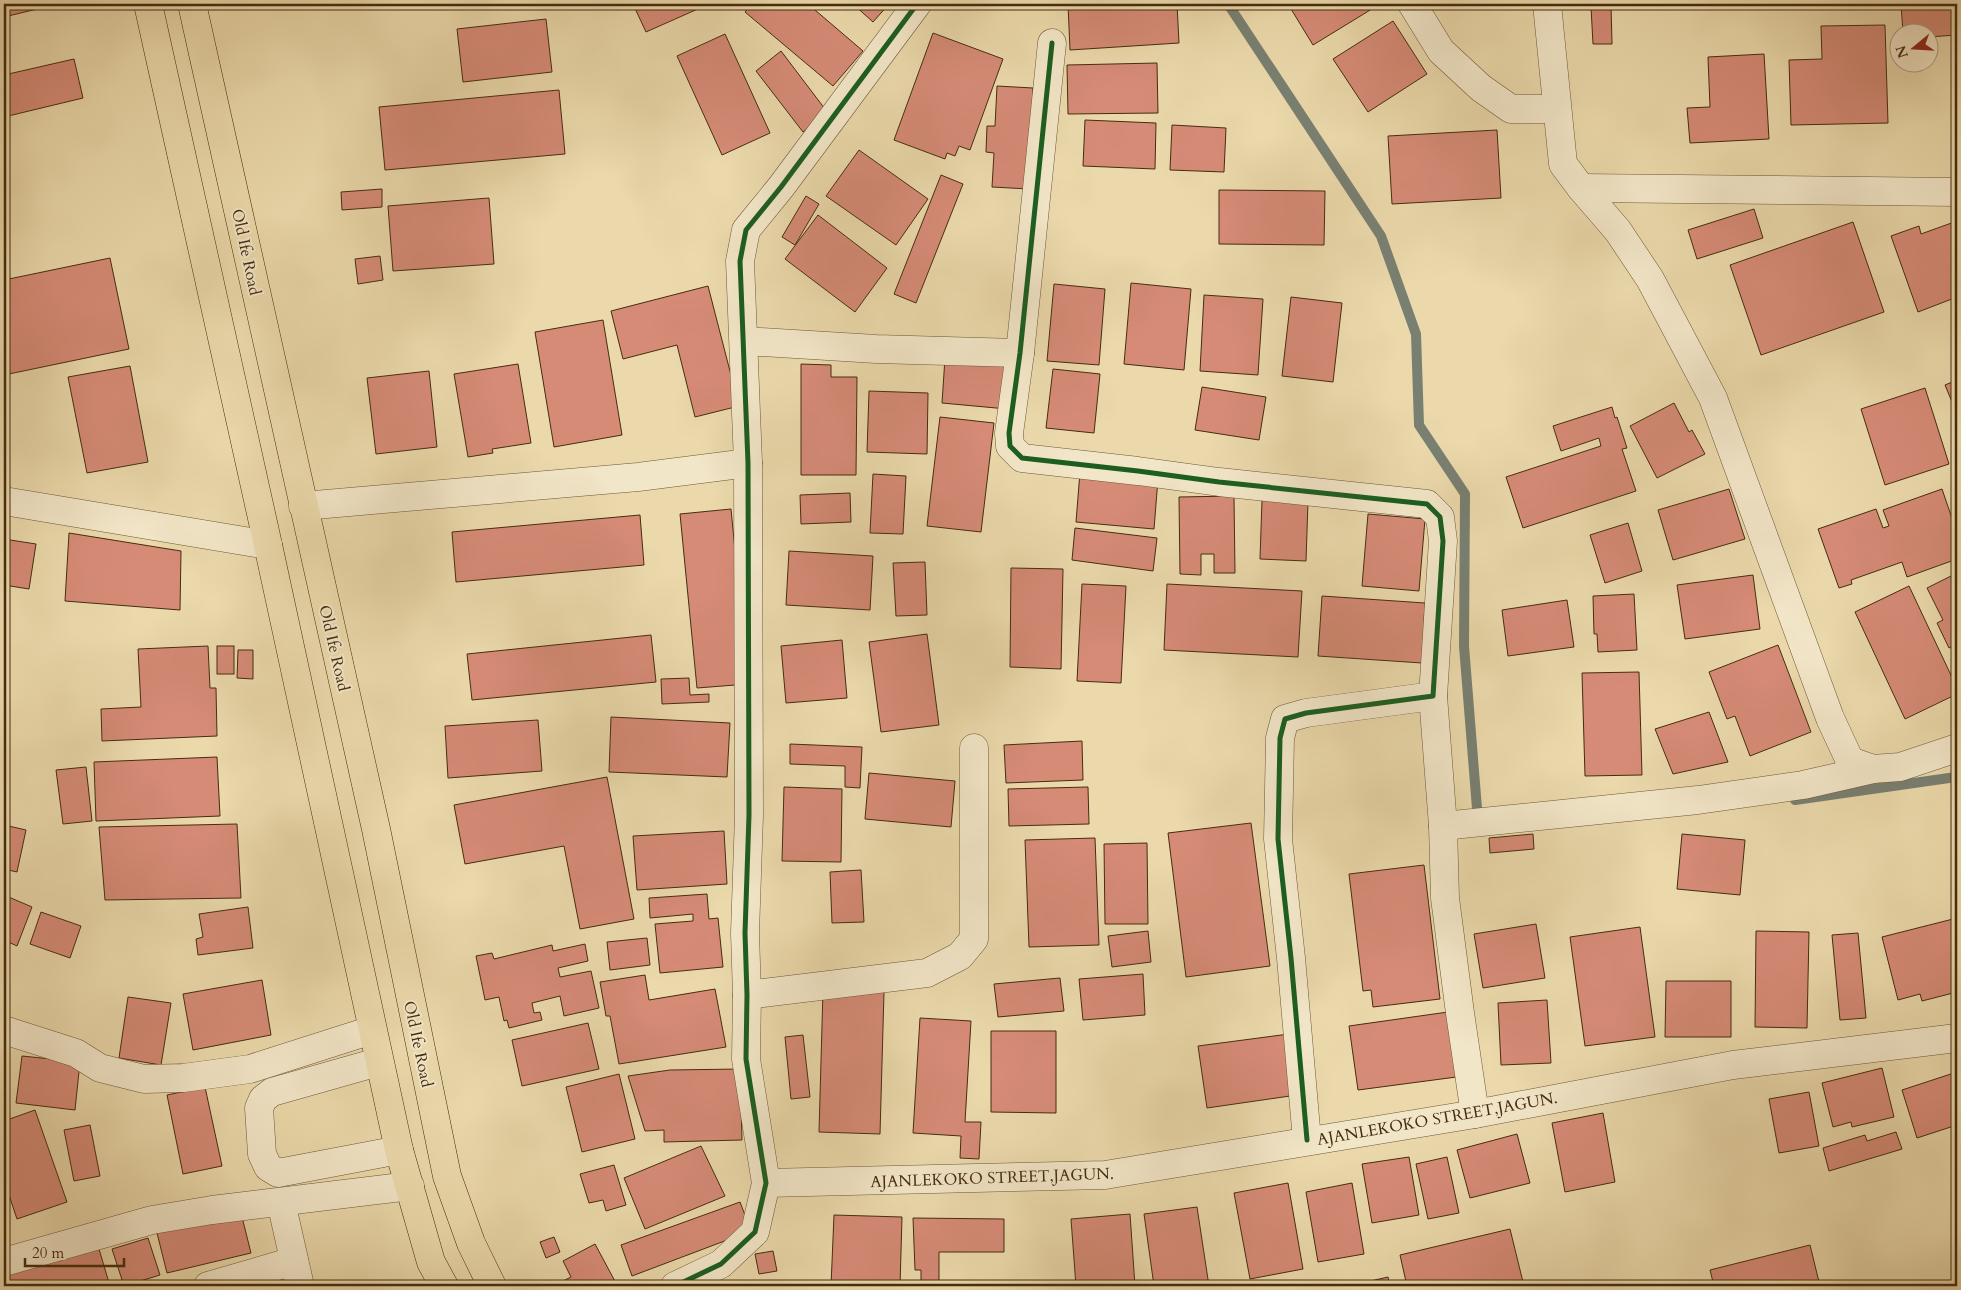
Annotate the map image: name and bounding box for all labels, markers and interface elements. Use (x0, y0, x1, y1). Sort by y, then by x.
north arrow (1888, 22, 1938, 72)
text: N (1891, 43, 1913, 61)
street label: Old Ife Road (226, 207, 266, 298)
street label: Old Ife Road (313, 603, 355, 694)
street label: Old Ife Road (398, 999, 438, 1090)
street label: AJANLEKOKO STREET,JAGUN. (1315, 1087, 1559, 1151)
street label: AJANLEKOKO STREET,JAGUN. (870, 1163, 1114, 1193)
scale bar (25, 1235, 124, 1267)
text: 20 m (32, 1243, 64, 1263)

